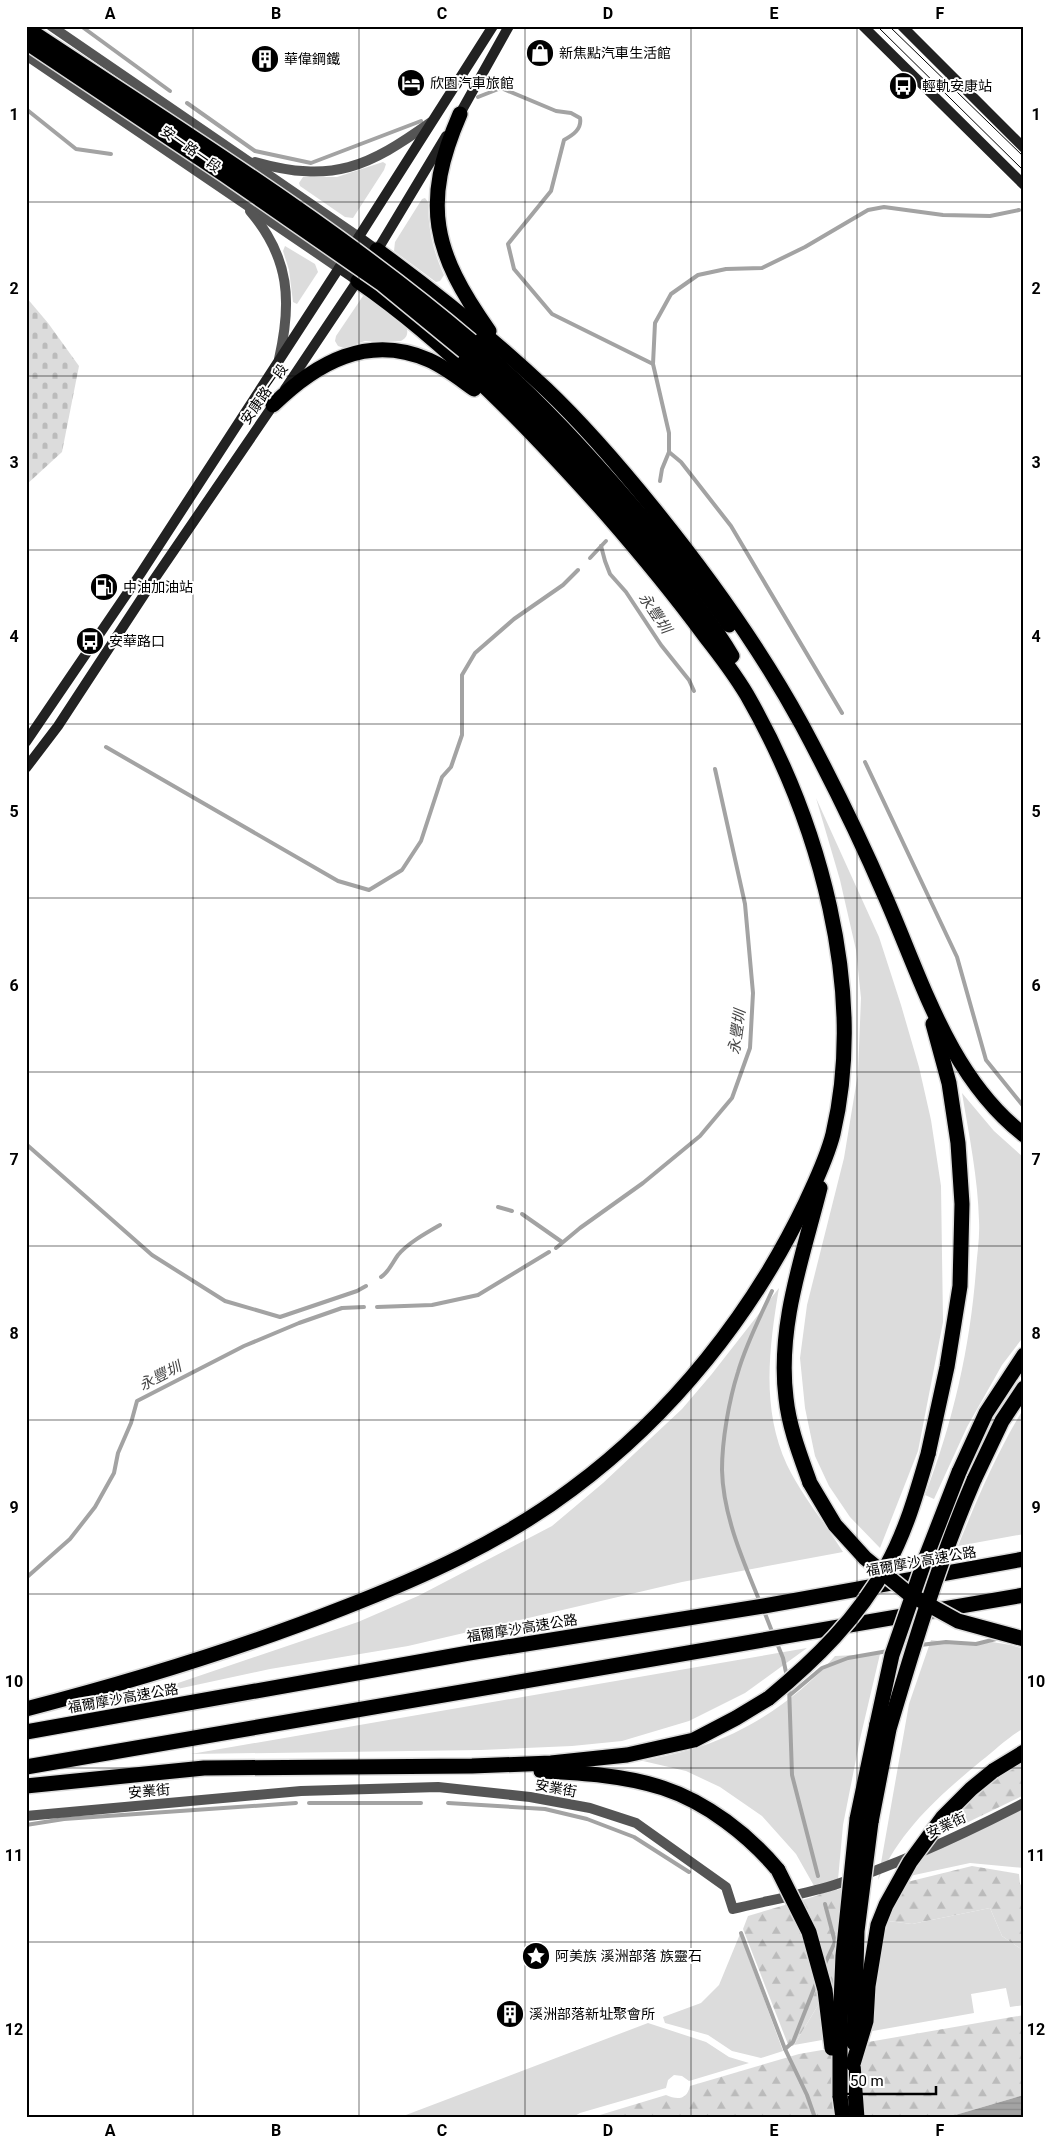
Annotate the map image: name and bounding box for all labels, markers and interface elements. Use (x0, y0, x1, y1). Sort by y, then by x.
text: A (105, 4, 116, 23)
text: B (271, 4, 281, 23)
text: C (437, 4, 447, 23)
text: D (603, 4, 613, 23)
text: E (770, 4, 779, 23)
text: F (936, 4, 945, 23)
shop icon: 新焦點汽車生活館 (525, 38, 555, 68)
building icon: 華偉鋼鐵 (250, 44, 280, 74)
place label: 新焦點汽車生活館 (559, 45, 671, 61)
place label: 華偉鋼鐵 (284, 51, 340, 67)
hotel icon: 欣園汽車旅館 (396, 68, 426, 98)
bus stop icon: 輕軌安康站 (888, 71, 918, 101)
place label: 欣園汽車旅館 (430, 75, 514, 91)
place label: 輕軌安康站 (922, 78, 992, 94)
text: 1 (9, 105, 19, 124)
text: 1 (1031, 105, 1041, 124)
street label: 安一路一段 (158, 122, 224, 176)
text: 2 (9, 279, 19, 298)
text: 2 (1031, 279, 1041, 298)
street label: 安康路一段 (237, 361, 291, 427)
text: 3 (9, 453, 19, 472)
text: 3 (1031, 453, 1041, 472)
fuel station icon: 中油加油站 (89, 572, 119, 602)
place label: 中油加油站 (123, 579, 193, 595)
water label: 永豐圳 (635, 589, 676, 638)
bus stop icon: 安華路口 (75, 626, 105, 656)
text: 4 (9, 627, 19, 646)
text: 4 (1031, 627, 1041, 646)
place label: 安華路口 (109, 633, 165, 649)
text: 5 (9, 802, 19, 821)
text: 5 (1031, 802, 1041, 821)
text: 6 (9, 976, 19, 995)
text: 6 (1031, 976, 1041, 995)
water label: 永豐圳 (725, 1006, 749, 1056)
text: 7 (9, 1150, 19, 1169)
text: 7 (1031, 1150, 1041, 1169)
text: 8 (9, 1324, 19, 1343)
text: 8 (1031, 1324, 1041, 1343)
water label: 永豐圳 (136, 1357, 186, 1394)
text: 9 (9, 1498, 19, 1517)
text: 9 (1031, 1498, 1041, 1517)
street label: 福爾摩沙高速公路 (864, 1543, 978, 1579)
street label: 福爾摩沙高速公路 (465, 1611, 579, 1645)
text: 10 (5, 1672, 23, 1691)
text: 10 (1027, 1672, 1045, 1691)
street label: 福爾摩沙高速公路 (66, 1680, 180, 1716)
street label: 安業街 (534, 1776, 578, 1800)
street label: 安業街 (127, 1781, 171, 1801)
street label: 安業街 (924, 1809, 968, 1841)
text: 11 (5, 1846, 23, 1865)
text: 11 (1027, 1846, 1045, 1865)
place icon: 阿美族 溪洲部落 族靈石 (521, 1941, 551, 1971)
place label: 阿美族 溪洲部落 族靈石 (555, 1948, 702, 1964)
building icon: 溪洲部落新址聚會所 (495, 1999, 525, 2029)
place label: 溪洲部落新址聚會所 (529, 2006, 655, 2022)
text: 12 (5, 2020, 23, 2039)
text: 12 (1027, 2020, 1045, 2039)
scale bar (842, 2064, 936, 2096)
text: 50 m (850, 2072, 884, 2090)
text: A (105, 2121, 116, 2140)
text: B (271, 2121, 281, 2140)
text: C (437, 2121, 447, 2140)
text: D (603, 2121, 613, 2140)
text: E (770, 2121, 779, 2140)
text: F (936, 2121, 945, 2140)

